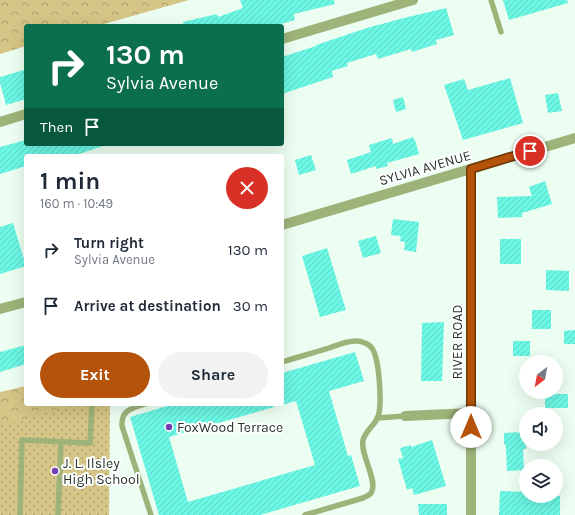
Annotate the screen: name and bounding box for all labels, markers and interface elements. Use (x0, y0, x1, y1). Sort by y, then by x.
text: 130 m (106, 38, 185, 71)
icon: right (40, 40, 92, 92)
text: Sylvia Avenue (106, 72, 218, 94)
icon: arrive (81, 116, 103, 138)
text: Then (40, 118, 73, 136)
pin (513, 134, 547, 168)
icon: arrive (519, 140, 541, 162)
street label: SYLVIA AVENUE (377, 147, 473, 189)
text: 1 min (40, 167, 100, 195)
button: close (226, 167, 268, 209)
text: 160 m · 10:49 (40, 196, 113, 211)
text: Turn right (74, 234, 144, 252)
icon: right (40, 239, 62, 261)
text: 130 m (228, 241, 268, 259)
text: Sylvia Avenue (74, 252, 155, 267)
icon: arrive (40, 295, 62, 317)
text: Arrive at destination (74, 297, 221, 315)
text: 30 m (233, 297, 268, 315)
street label: RIVER ROAD (449, 304, 466, 380)
button: Exit (40, 352, 150, 398)
button: Share (158, 352, 268, 398)
north arrow (519, 355, 563, 399)
map controls (519, 355, 563, 503)
position arrow (450, 406, 492, 448)
button: sound (519, 407, 563, 451)
place label: FoxWood Terrace (177, 419, 283, 436)
marker: FoxWood Terrace (164, 422, 174, 432)
place label: J. L. Ilsley High School (63, 455, 140, 488)
button: layers (519, 459, 563, 503)
marker: J. L. Ilsley High School (50, 466, 60, 476)

